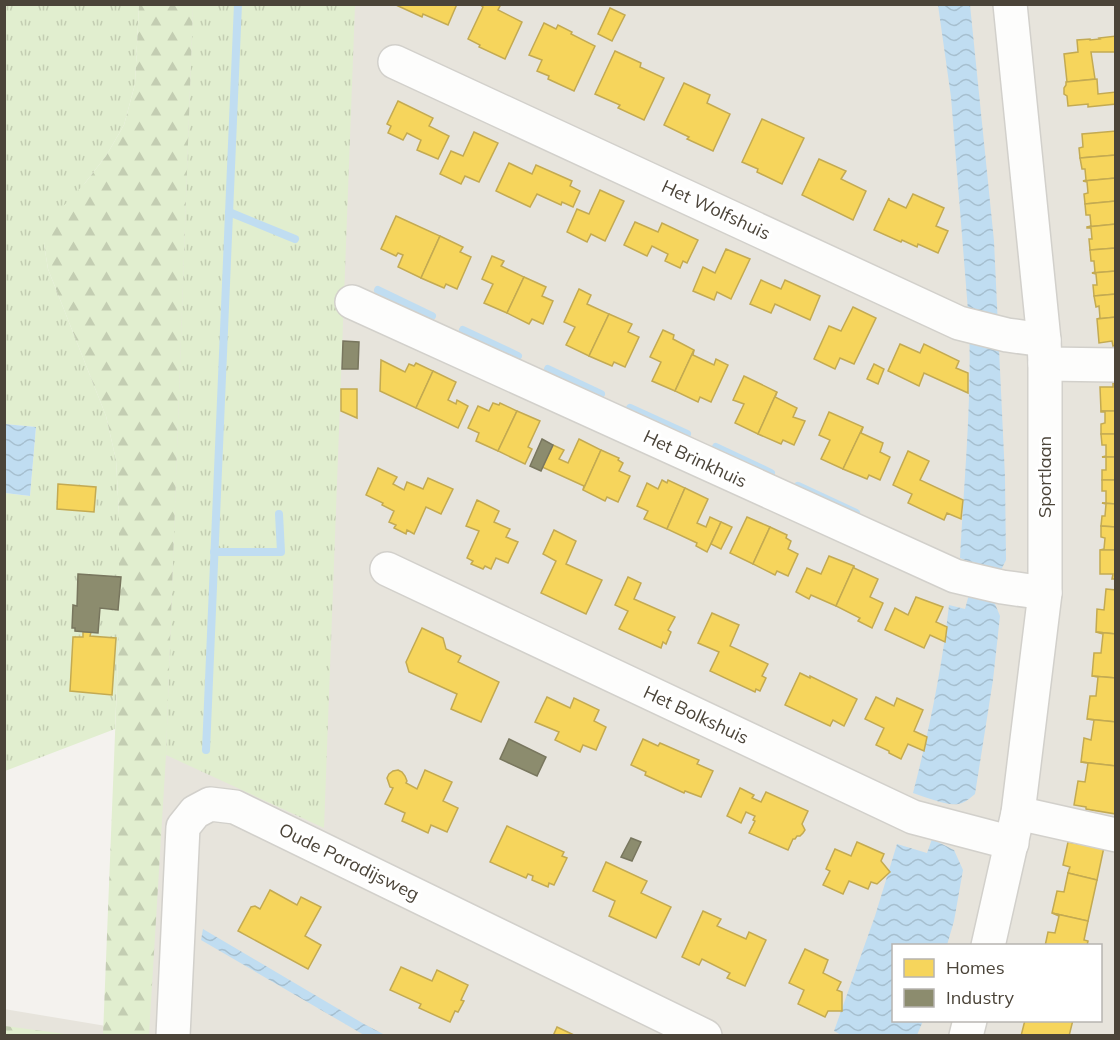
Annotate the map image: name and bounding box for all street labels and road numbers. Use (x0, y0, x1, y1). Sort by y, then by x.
street label: Het Wolfshuis (658, 174, 774, 245)
street label: Het Brinkhuis (640, 425, 751, 493)
street label: Sportlaan (1033, 436, 1056, 518)
street label: Het Bolkshuis (640, 680, 753, 749)
street label: Oude Paradijsweg (275, 818, 423, 905)

